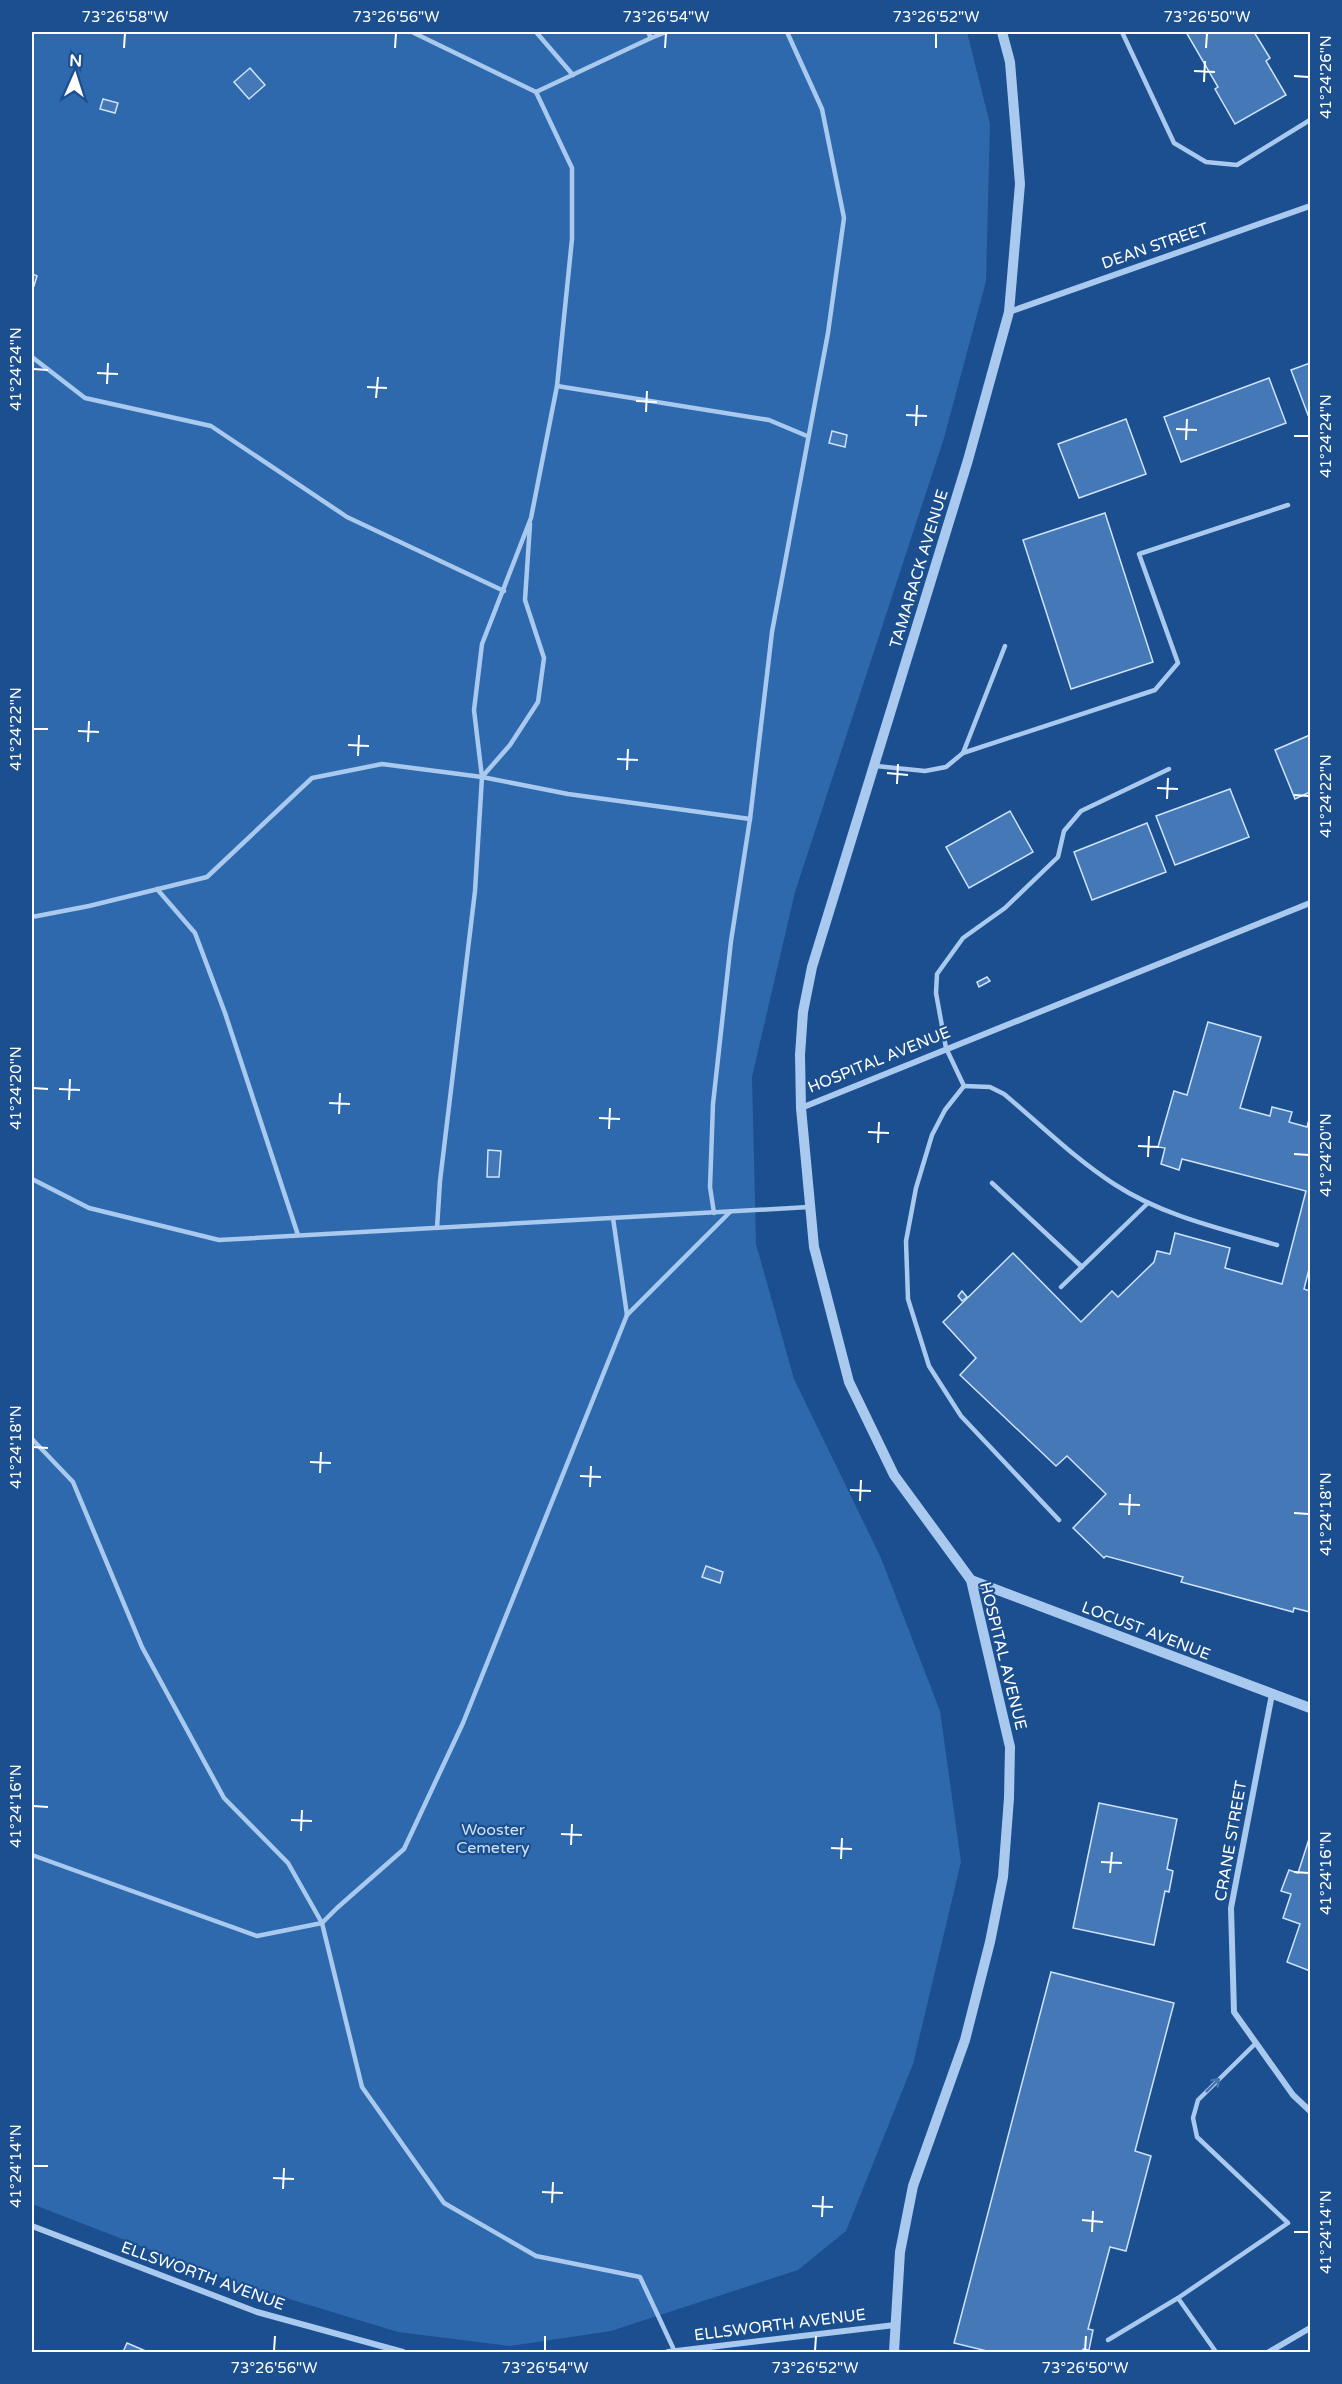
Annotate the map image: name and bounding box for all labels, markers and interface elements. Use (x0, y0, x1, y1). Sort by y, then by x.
text: 73°26'58"W (82, 8, 168, 26)
text: 73°26'56"W (353, 8, 439, 26)
text: 73°26'54"W (623, 8, 709, 26)
text: 73°26'52"W (893, 8, 979, 26)
text: 73°26'50"W (1164, 8, 1250, 26)
text: 41°24'26"N (1317, 35, 1335, 119)
north arrow (45, 45, 105, 105)
text: N (69, 51, 83, 71)
street label: DEAN STREET (1099, 218, 1211, 274)
text: 41°24'24"N (7, 327, 25, 411)
text: 41°24'24"N (1317, 394, 1335, 478)
street label: TAMARACK AVENUE (885, 487, 953, 651)
text: 41°24'22"N (7, 687, 25, 771)
text: 41°24'22"N (1317, 754, 1335, 838)
street label: HOSPITAL AVENUE (805, 1022, 953, 1098)
text: 41°24'20"N (7, 1046, 25, 1130)
text: 41°24'20"N (1317, 1113, 1335, 1197)
text: 41°24'18"N (7, 1405, 25, 1489)
text: 41°24'18"N (1317, 1472, 1335, 1556)
street label: HOSPITAL AVENUE (975, 1580, 1031, 1732)
street label: LOCUST AVENUE (1079, 1597, 1213, 1665)
text: 41°24'16"N (7, 1764, 25, 1848)
street label: CRANE STREET (1211, 1779, 1252, 1903)
park label: Wooster Cemetery (456, 1820, 530, 1858)
text: 41°24'16"N (1317, 1831, 1335, 1915)
one-way arrow (1205, 2078, 1220, 2093)
text: 41°24'14"N (7, 2124, 25, 2208)
text: 41°24'14"N (1317, 2190, 1335, 2274)
street label: ELLSWORTH AVENUE (118, 2237, 288, 2315)
street label: ELLSWORTH AVENUE (693, 2305, 867, 2345)
text: 73°26'56"W (231, 2359, 317, 2377)
text: 73°26'54"W (502, 2359, 588, 2377)
text: 73°26'52"W (772, 2359, 858, 2377)
text: 73°26'50"W (1042, 2359, 1128, 2377)

